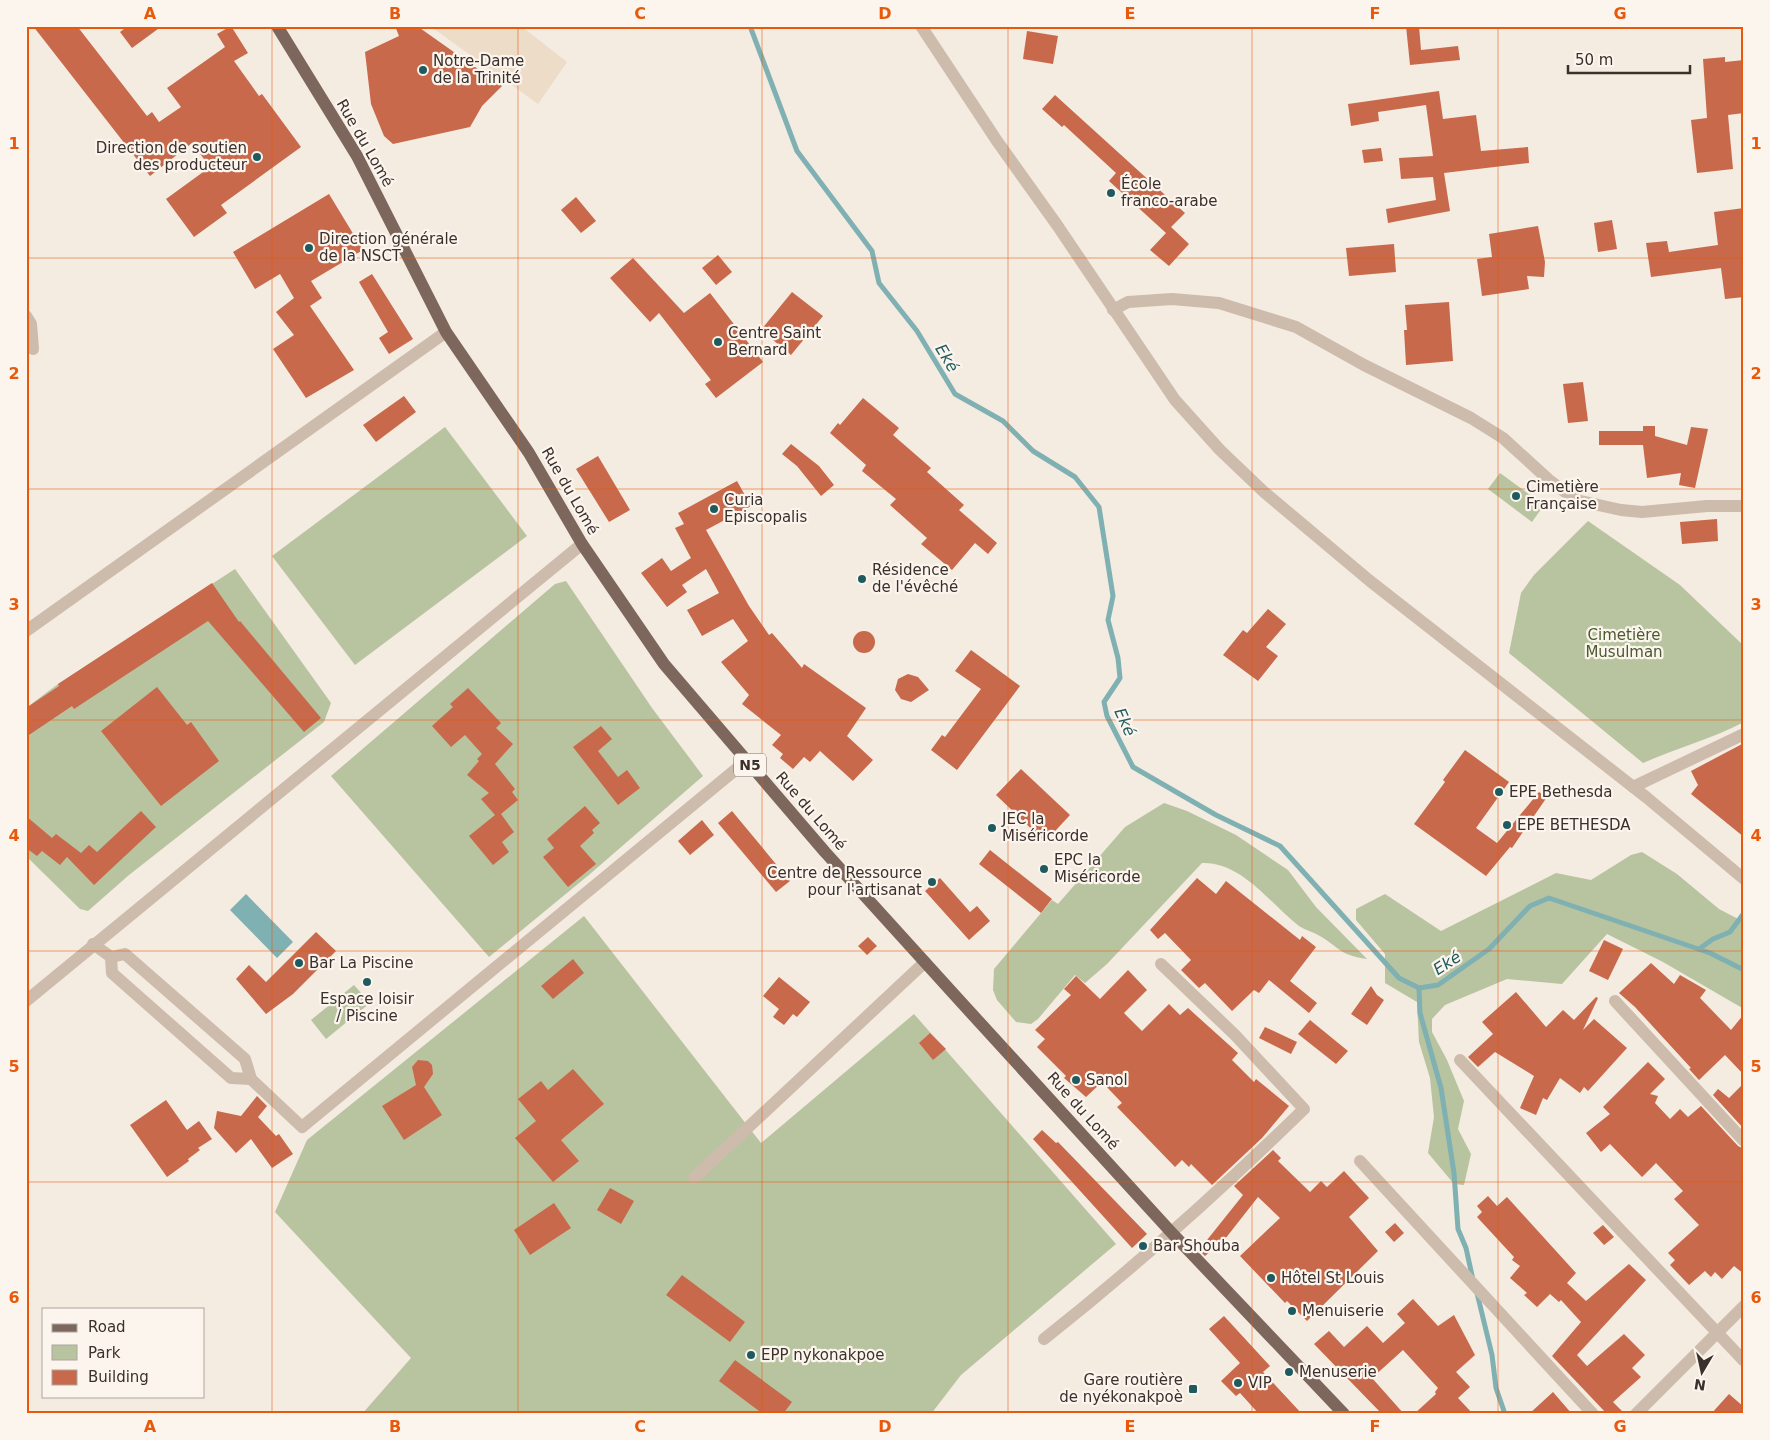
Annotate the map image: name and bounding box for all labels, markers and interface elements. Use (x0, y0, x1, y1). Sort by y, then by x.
text: A (144, 4, 157, 23)
text: B (389, 4, 401, 23)
text: C (634, 4, 646, 23)
text: D (878, 4, 892, 23)
text: E (1125, 4, 1135, 23)
text: F (1370, 4, 1380, 23)
text: G (1613, 4, 1627, 23)
scale bar (1568, 42, 1690, 74)
text: 50 m (1575, 51, 1613, 69)
place label: Notre-Dame de la Trinité (433, 52, 524, 87)
marker: Notre-Dame de la Trinité (417, 64, 429, 76)
street label: Rue du Lomé (333, 96, 397, 190)
text: 1 (8, 134, 20, 153)
text: 1 (1750, 134, 1762, 153)
place label: Direction de soutien des producteur (96, 139, 248, 174)
marker: Direction de soutien des producteur (251, 151, 263, 163)
place label: École franco-arabe (1121, 174, 1218, 210)
marker: École franco-arabe (1105, 187, 1117, 199)
place label: Direction générale de la NSCT (319, 230, 458, 265)
marker: Direction générale de la NSCT (303, 242, 315, 254)
place label: Centre Saint Bernard (728, 324, 821, 359)
marker: Centre Saint Bernard (712, 336, 724, 348)
water label: Eké (931, 341, 963, 376)
text: 2 (8, 364, 20, 383)
text: 2 (1750, 364, 1762, 383)
street label: Rue du Lomé (538, 444, 602, 538)
place label: Cimetière Française (1526, 478, 1599, 513)
marker: Cimetière Française (1510, 490, 1522, 502)
place label: Curia Episcopalis (724, 491, 807, 526)
marker: Curia Episcopalis (708, 503, 720, 515)
place label: Résidence de l'évêché (872, 561, 958, 596)
marker: Résidence de l'évêché (856, 573, 868, 585)
text: 3 (8, 595, 20, 614)
text: 3 (1750, 595, 1762, 614)
park label: Cimetière Musulman (1585, 626, 1663, 661)
water label: Eké (1110, 705, 1140, 739)
road number: N5 (734, 754, 766, 776)
street label: Rue du Lomé (772, 768, 850, 854)
place label: EPE Bethesda (1509, 783, 1612, 801)
marker: EPE Bethesda (1493, 786, 1505, 798)
place label: JEC la Miséricorde (1001, 810, 1089, 845)
place label: EPE BETHESDA (1517, 816, 1631, 834)
marker: EPE BETHESDA (1501, 819, 1513, 831)
marker: JEC la Miséricorde (986, 822, 998, 834)
text: 4 (8, 826, 20, 845)
text: 4 (1750, 826, 1762, 845)
place label: EPC la Miséricorde (1054, 851, 1141, 886)
marker: EPC la Miséricorde (1038, 863, 1050, 875)
place label: Centre de Ressource pour l'artisanat (767, 864, 922, 899)
marker: Centre de Ressource pour l'artisanat (926, 876, 938, 888)
water label: Eké (1430, 947, 1465, 979)
place label: Bar La Piscine (309, 954, 414, 972)
marker: Bar La Piscine (293, 957, 305, 969)
marker: Espace loisir / Piscine (361, 976, 373, 988)
place label: Espace loisir / Piscine (320, 990, 415, 1025)
text: 5 (8, 1057, 20, 1076)
text: 5 (1750, 1057, 1762, 1076)
street label: Rue du Lomé (1043, 1068, 1123, 1154)
place label: Sanol (1086, 1071, 1128, 1089)
marker: Sanol (1070, 1074, 1082, 1086)
place label: Bar Shouba (1153, 1237, 1240, 1255)
marker: Bar Shouba (1137, 1240, 1149, 1252)
place label: Hôtel St Louis (1281, 1269, 1385, 1287)
marker: Hôtel St Louis (1265, 1272, 1277, 1284)
text: 6 (8, 1288, 20, 1307)
text: 6 (1750, 1288, 1762, 1307)
place label: Menuiserie (1302, 1302, 1384, 1320)
marker: Menuiserie (1286, 1305, 1298, 1317)
legend (42, 1308, 205, 1398)
text: Road (88, 1318, 126, 1336)
text: Park (88, 1344, 121, 1362)
place label: EPP nykonakpoe (761, 1346, 884, 1364)
north arrow (1678, 1348, 1728, 1398)
marker: EPP nykonakpoe (745, 1349, 757, 1361)
place label: Menuserie (1299, 1363, 1377, 1381)
marker: Menuserie (1283, 1366, 1295, 1378)
text: Building (88, 1368, 149, 1386)
place label: Gare routière de nyékonakpoè (1059, 1371, 1183, 1406)
place label: VIP (1248, 1374, 1272, 1392)
text: N (1693, 1376, 1707, 1394)
marker: VIP (1232, 1377, 1244, 1389)
marker: Gare routière de nyékonakpoè (1187, 1383, 1199, 1395)
text: A (144, 1417, 157, 1436)
text: B (389, 1417, 401, 1436)
text: C (634, 1417, 646, 1436)
text: D (878, 1417, 892, 1436)
text: E (1125, 1417, 1135, 1436)
text: F (1370, 1417, 1380, 1436)
text: G (1613, 1417, 1627, 1436)

